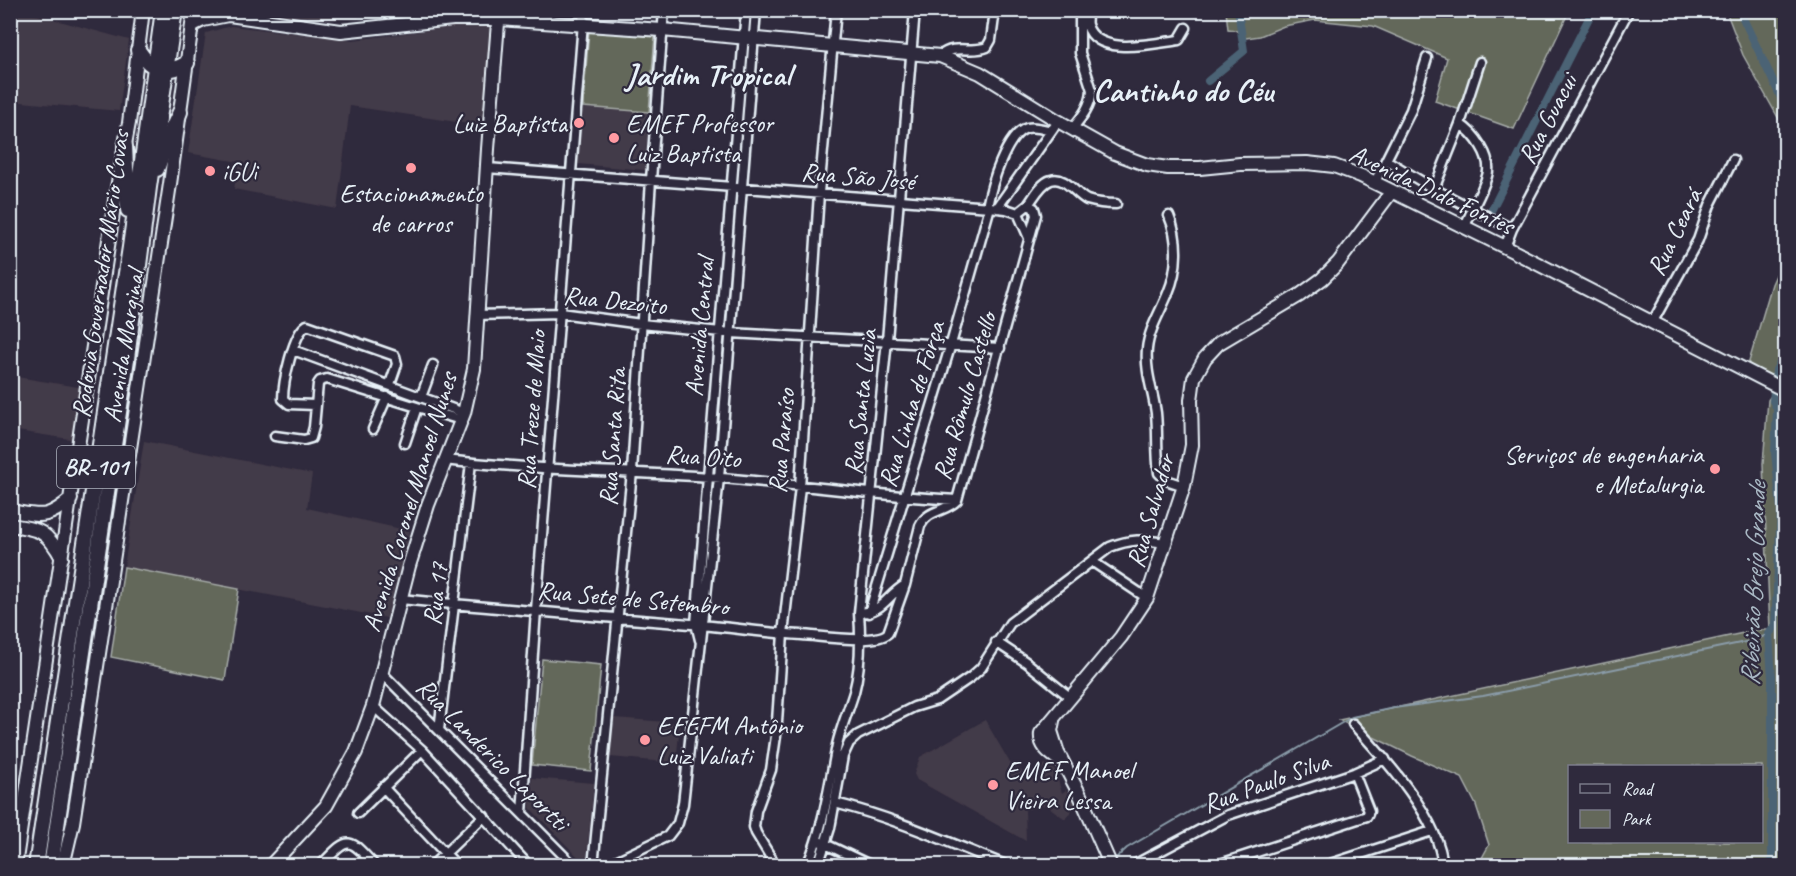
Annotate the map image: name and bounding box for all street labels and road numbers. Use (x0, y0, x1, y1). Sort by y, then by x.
street label: Rua Guacui (1510, 66, 1586, 170)
street label: Rodovia Governador Mário Covas (64, 126, 137, 420)
street label: Avenida Dido Fontes (1344, 137, 1521, 243)
street label: Rua São José (800, 155, 919, 198)
street label: Rua Ceará (1639, 181, 1711, 281)
street label: Avenida Central (677, 252, 722, 398)
street label: Avenida Marginal (95, 263, 153, 425)
street label: Rua Dezoito (562, 279, 670, 322)
street label: Rua Rômulo Castello (925, 306, 1005, 484)
street label: Rua Linha de Força (871, 316, 953, 491)
street label: Rua Santa Luzia (836, 326, 885, 476)
street label: Rua Treze de Maio (509, 327, 554, 491)
street label: Rua Santa Rita (591, 365, 634, 507)
street label: Avenida Coronel Manoel Nunes (354, 367, 465, 636)
street label: Rua Paraíso (761, 386, 803, 495)
street label: Rua Oito (664, 437, 743, 476)
road number: BR-101 (57, 446, 135, 488)
street label: Rua Salvador (1119, 448, 1183, 571)
street label: Rua 17 (415, 560, 456, 627)
street label: Rua Sete de Setembro (536, 574, 733, 624)
street label: Rua Landerico Laportti (409, 671, 578, 840)
street label: Rua Paulo Silva (1198, 744, 1336, 821)

